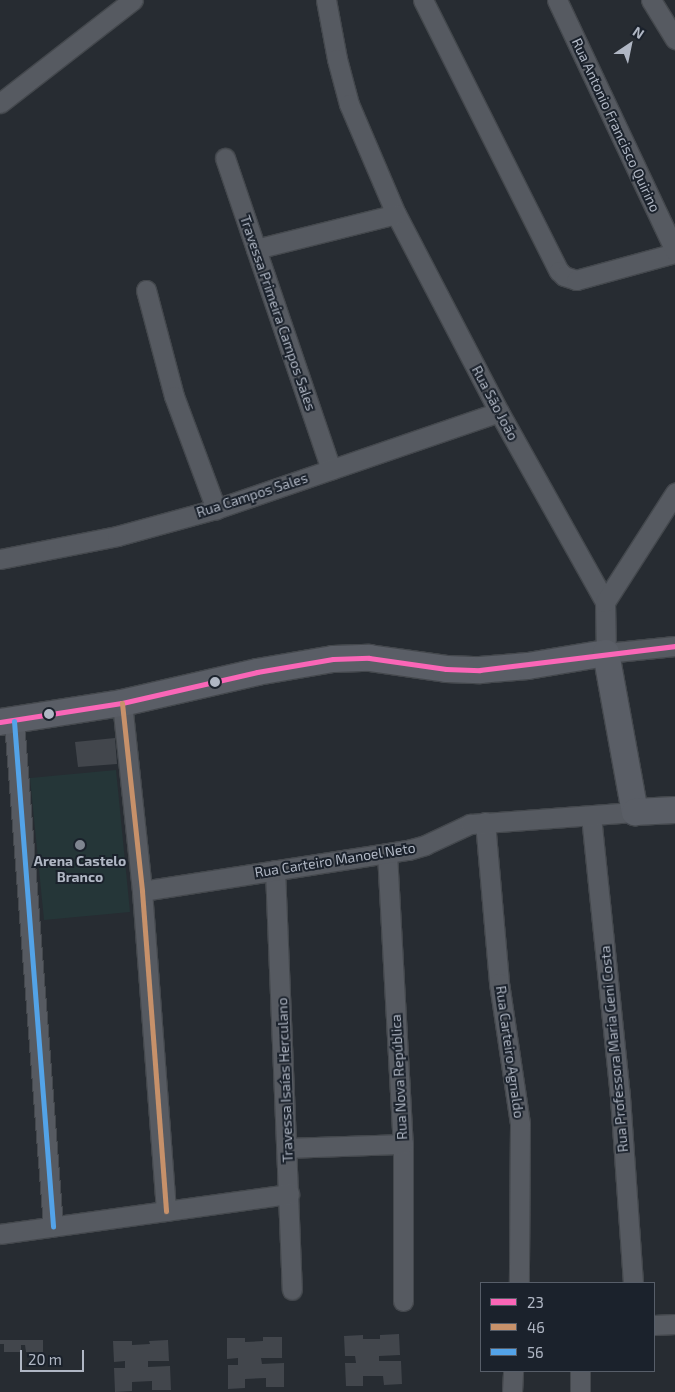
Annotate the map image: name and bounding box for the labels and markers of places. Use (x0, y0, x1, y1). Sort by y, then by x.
unlabelled marker (210, 677, 220, 687)
unlabelled marker (44, 709, 54, 719)
marker: Arena Castelo Branco (74, 839, 86, 851)
place label: Arena Castelo Branco (34, 853, 126, 886)

